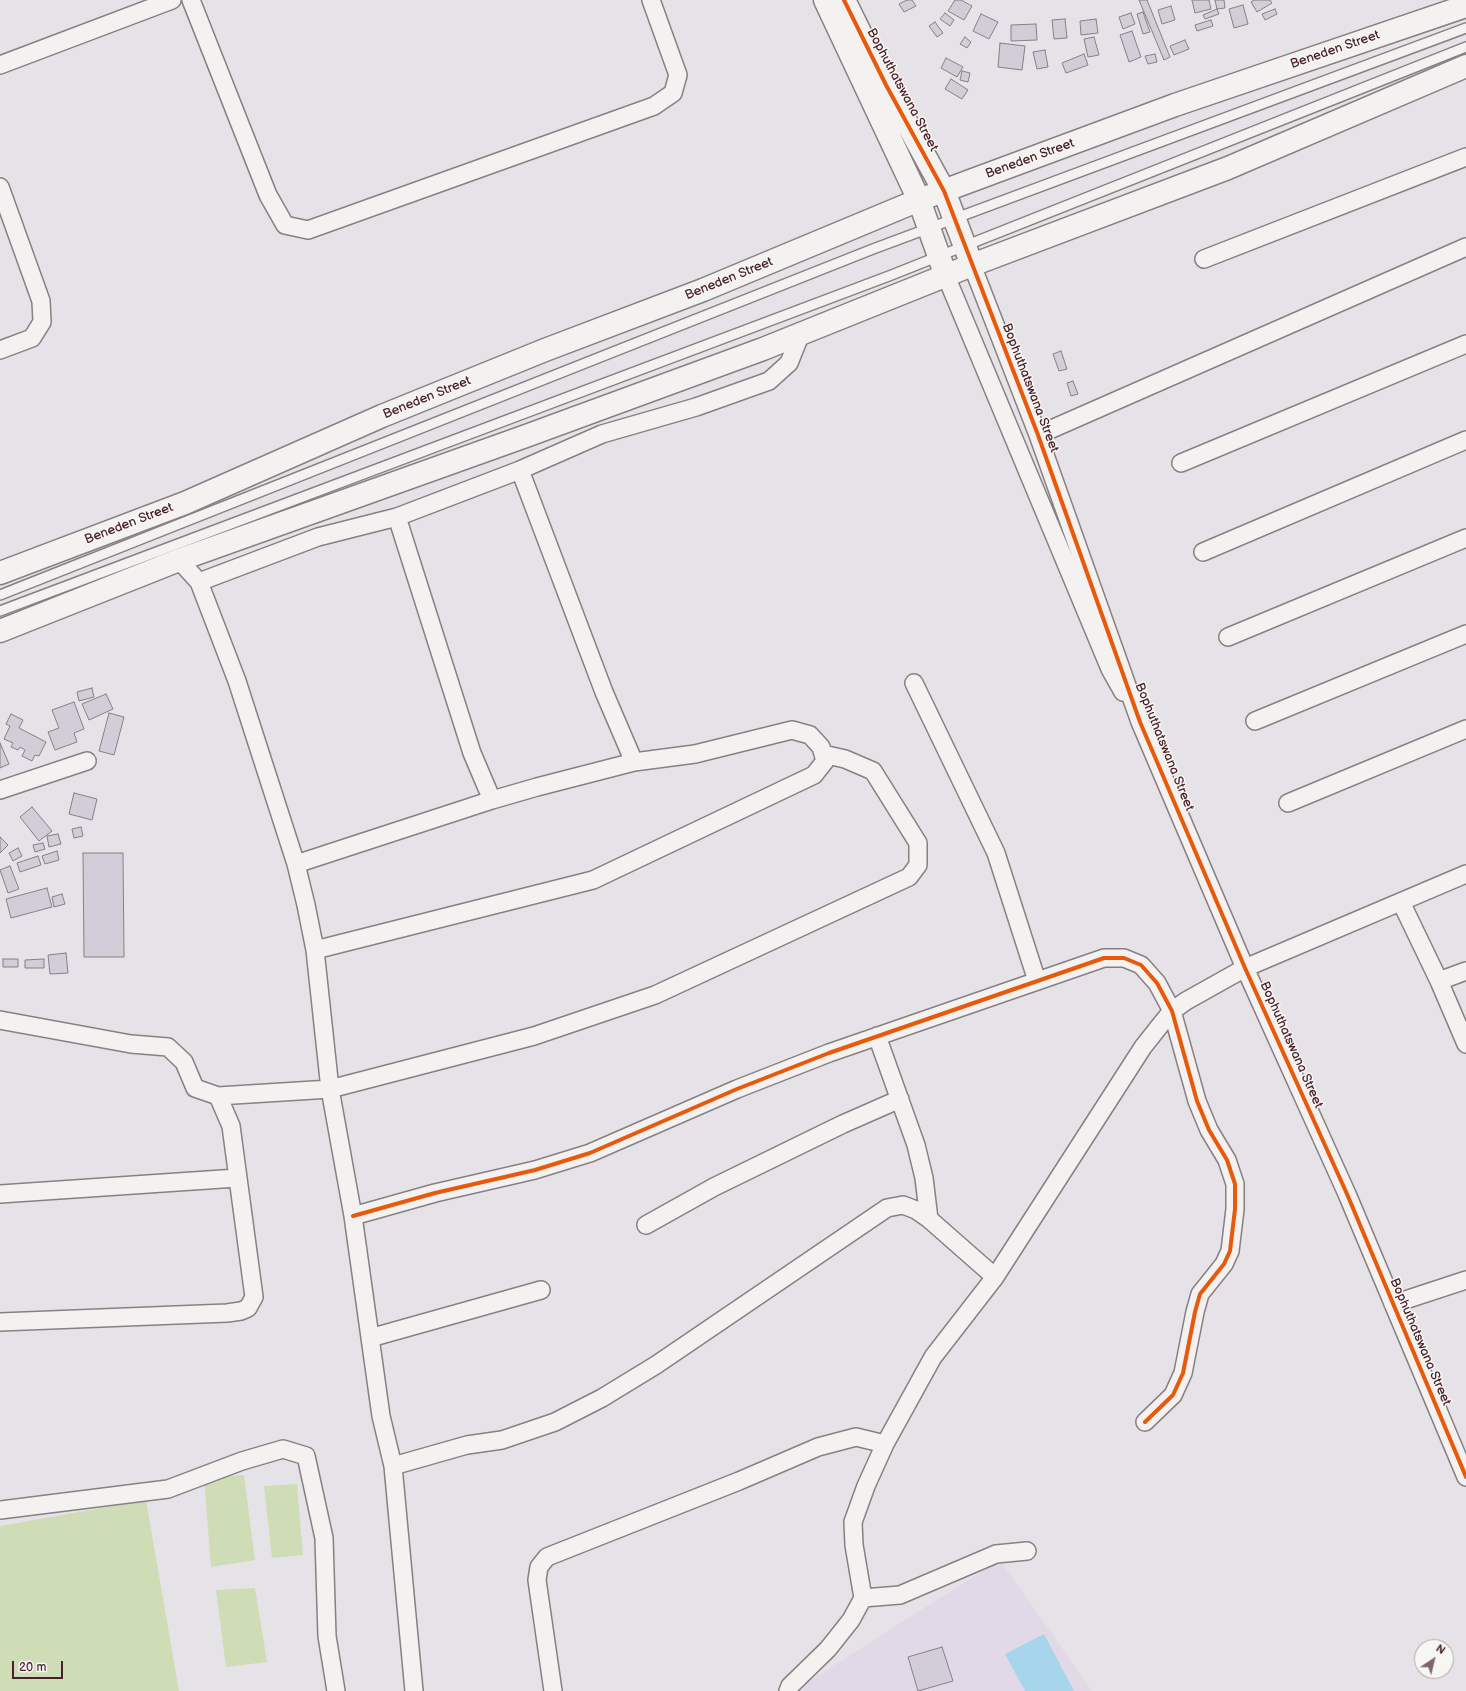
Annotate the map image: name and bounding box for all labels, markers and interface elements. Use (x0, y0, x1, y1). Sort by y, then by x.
street label: Bophuthatswana Street (863, 26, 941, 154)
street label: Beneden Street (1288, 27, 1382, 73)
street label: Beneden Street (983, 136, 1077, 182)
street label: Beneden Street (683, 254, 775, 304)
street label: Bophuthatswana Street (998, 321, 1062, 455)
street label: Beneden Street (381, 373, 473, 423)
street label: Beneden Street (83, 500, 175, 548)
street label: Bophuthatswana Street (1131, 681, 1197, 813)
street label: Bophuthatswana Street (1256, 979, 1326, 1111)
street label: Bophuthatswana Street (1386, 1276, 1454, 1408)
north arrow (1414, 1639, 1454, 1679)
text: N (1433, 1642, 1448, 1657)
scale bar (14, 1653, 65, 1679)
text: 20 m (19, 1660, 46, 1675)

